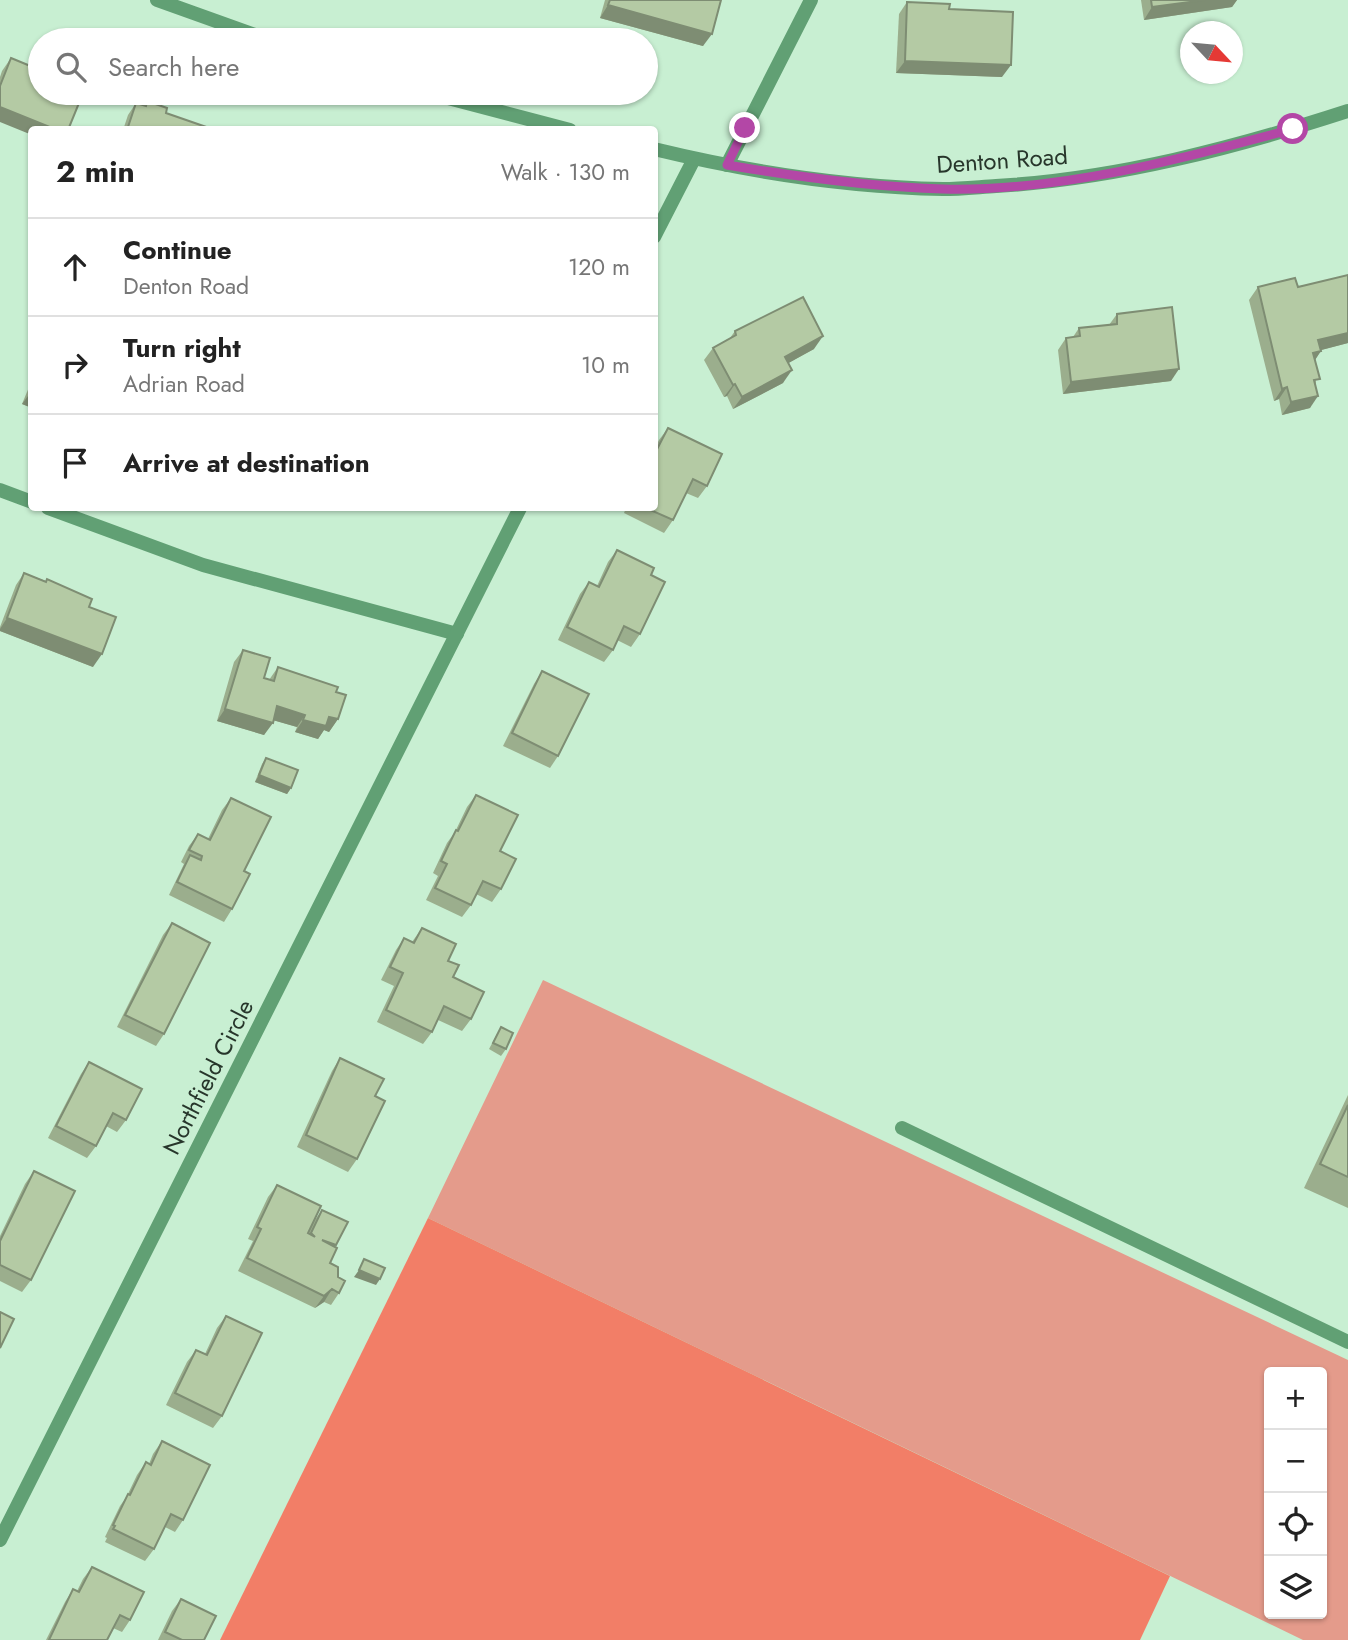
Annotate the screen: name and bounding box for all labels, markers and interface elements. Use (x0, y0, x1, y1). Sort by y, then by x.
north arrow (1180, 21, 1243, 84)
search box (28, 28, 658, 105)
icon: search (52, 48, 90, 86)
text: Search here (108, 48, 240, 86)
route end (729, 112, 760, 143)
route start (1277, 113, 1308, 144)
street label: Denton Road (935, 138, 1069, 182)
text: 2 min (56, 150, 135, 193)
text: Walk · 130 m (501, 155, 630, 189)
text: Continue (123, 231, 232, 269)
icon: ahead (56, 248, 94, 286)
text: 120 m (568, 250, 630, 284)
text: Denton Road (123, 269, 249, 303)
text: Turn right (123, 329, 241, 367)
icon: right (56, 346, 94, 384)
text: 10 m (581, 348, 630, 382)
text: Adrian Road (123, 367, 245, 401)
icon: arrive (56, 444, 94, 482)
text: Arrive at destination (123, 444, 370, 482)
street label: Northfield Circle (154, 993, 262, 1161)
map controls (1264, 1367, 1327, 1619)
button: + (1264, 1367, 1327, 1430)
button: − (1264, 1430, 1327, 1493)
button: locate (1264, 1493, 1327, 1556)
button: layers (1264, 1556, 1327, 1619)

